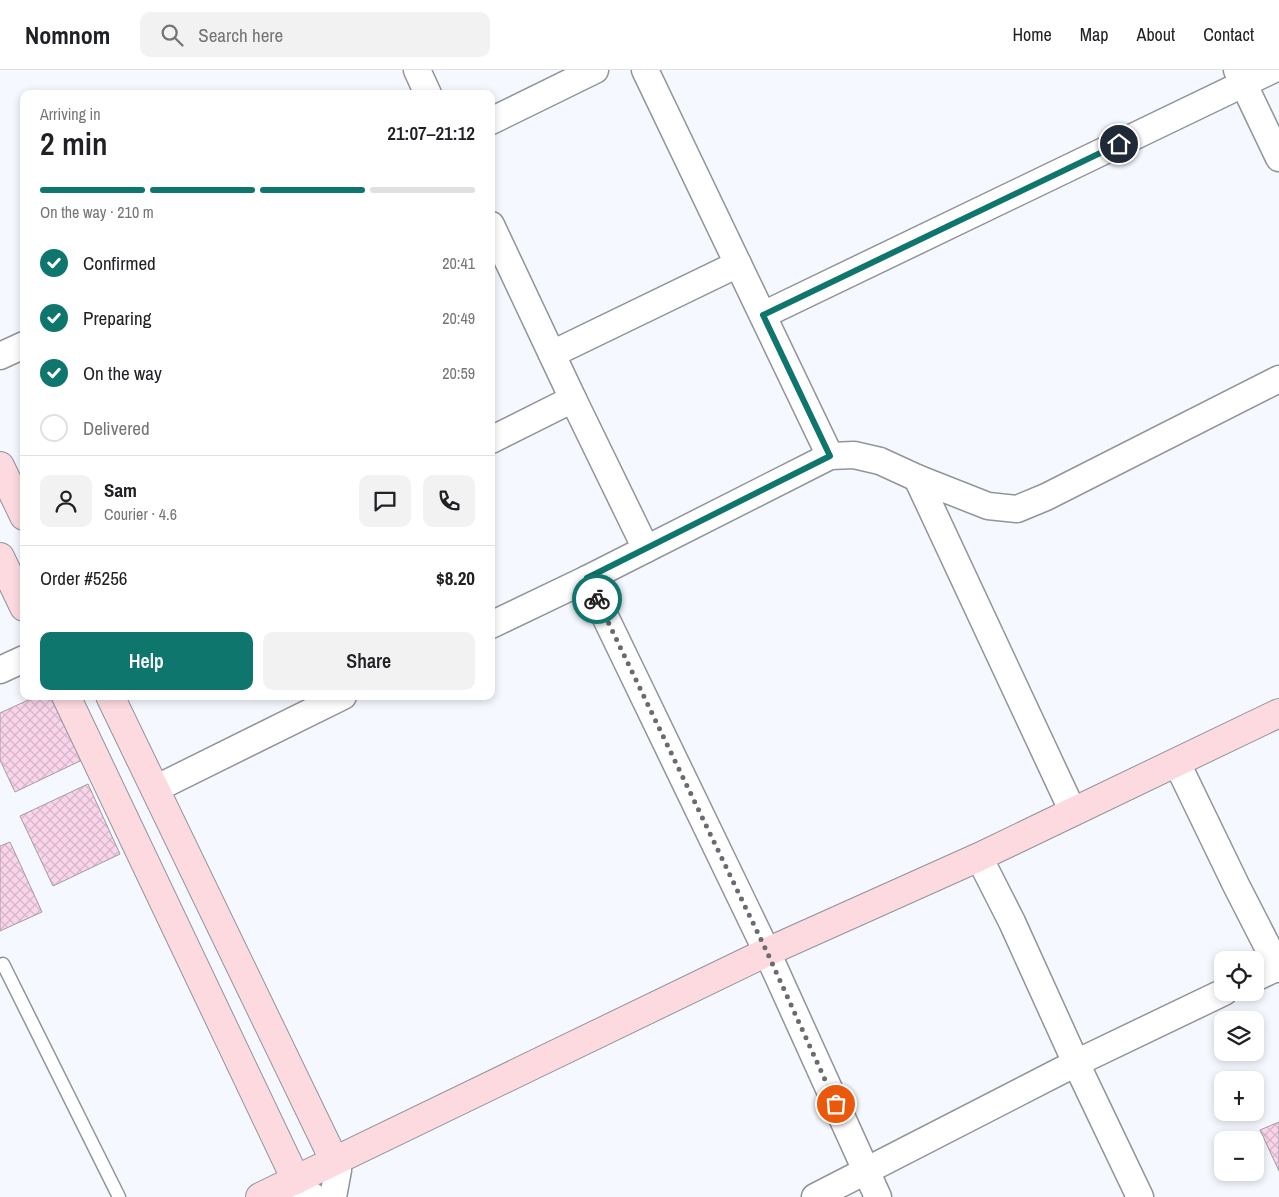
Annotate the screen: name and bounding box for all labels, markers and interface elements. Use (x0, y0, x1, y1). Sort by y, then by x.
search box (140, 12, 490, 57)
text: Nomnom (25, 19, 110, 51)
icon: search (158, 21, 186, 49)
text: Search here (198, 22, 283, 48)
text: Home (1012, 22, 1052, 47)
text: Map (1080, 22, 1109, 47)
text: About (1137, 22, 1175, 47)
text: Contact (1203, 22, 1254, 47)
text: Arriving in (40, 103, 101, 125)
text: 21:07–21:12 (387, 120, 475, 146)
text: 2 min (40, 122, 108, 165)
pin (1098, 123, 1140, 165)
icon: home (1105, 130, 1133, 158)
text: On the way · 210 m (40, 201, 154, 223)
icon: check (40, 249, 68, 277)
text: Confirmed (83, 250, 156, 276)
text: 20:41 (442, 252, 475, 274)
icon: check (40, 304, 68, 332)
text: Preparing (83, 305, 151, 331)
text: 20:49 (442, 307, 475, 329)
icon: check (40, 359, 68, 387)
text: On the way (83, 360, 162, 386)
text: 20:59 (442, 362, 475, 384)
text: Delivered (83, 415, 150, 441)
button: person (40, 475, 92, 527)
button: chat (359, 475, 411, 527)
button: phone (423, 475, 475, 527)
text: Sam (104, 477, 137, 503)
text: Courier · 4.6 (104, 503, 177, 525)
text: Order #5256 (40, 565, 127, 591)
text: $8.20 (436, 565, 475, 591)
courier (572, 574, 622, 624)
icon: bike (583, 585, 611, 613)
button: Help (40, 632, 253, 690)
button: Share (263, 632, 475, 690)
map controls (1214, 951, 1264, 1181)
button: locate (1214, 951, 1264, 1001)
button: layers (1214, 1011, 1264, 1061)
button: + (1214, 1071, 1264, 1121)
pin (815, 1083, 857, 1125)
icon: bag (822, 1090, 850, 1118)
button: − (1214, 1131, 1264, 1181)

